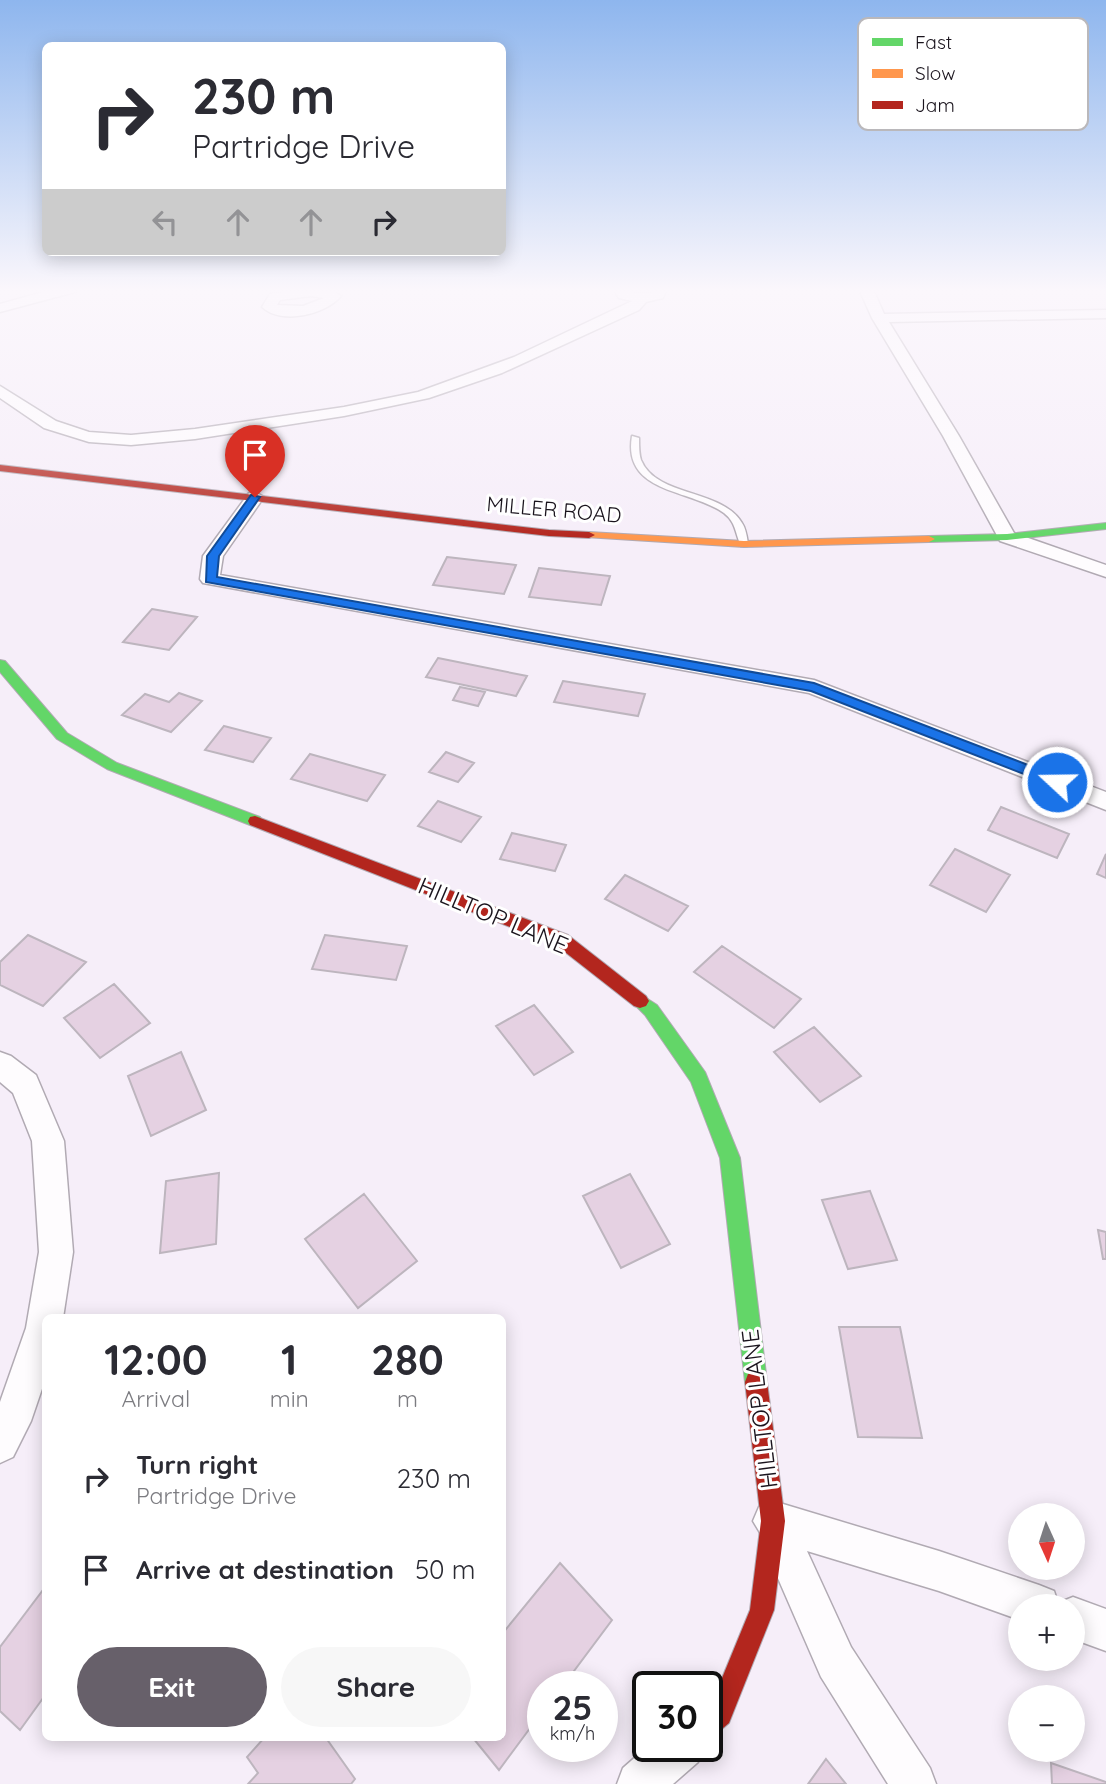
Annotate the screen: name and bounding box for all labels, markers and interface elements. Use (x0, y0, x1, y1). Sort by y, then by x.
legend (858, 18, 1088, 130)
text: Fast (915, 30, 952, 54)
text: Slow (915, 61, 956, 85)
text: 230 m (192, 65, 335, 126)
icon: right (77, 70, 168, 161)
text: Jam (915, 93, 955, 117)
text: Partridge Drive (192, 126, 415, 166)
icon: left (146, 203, 184, 241)
icon: ahead (219, 203, 257, 241)
icon: ahead (292, 203, 330, 241)
icon: right (365, 203, 403, 241)
pin (225, 425, 285, 497)
icon: arrive (236, 436, 274, 474)
street label: MILLER ROAD (486, 490, 623, 528)
position arrow (1020, 745, 1094, 819)
street label: HILLTOP LANE (414, 870, 573, 960)
street label: HILLTOP LANE (734, 1328, 784, 1490)
text: 12:00 (104, 1333, 207, 1386)
text: 1 (281, 1333, 297, 1386)
text: 280 (371, 1333, 444, 1386)
text: Arrival (121, 1384, 190, 1413)
text: min (270, 1384, 309, 1413)
text: m (397, 1384, 418, 1413)
text: Turn right (136, 1448, 258, 1481)
icon: right (77, 1460, 115, 1498)
text: 230 m (397, 1462, 471, 1495)
text: Partridge Drive (136, 1481, 296, 1510)
north arrow (1008, 1503, 1085, 1580)
map controls (1008, 1503, 1085, 1762)
icon: arrive (77, 1551, 115, 1589)
text: Arrive at destination (136, 1553, 394, 1586)
text: 50 m (415, 1553, 475, 1586)
button: + (1008, 1594, 1085, 1671)
button: Exit (77, 1647, 267, 1727)
button: Share (281, 1647, 471, 1727)
speed limit sign: 30 (632, 1671, 723, 1762)
text: 25 (552, 1685, 593, 1729)
button: − (1008, 1685, 1085, 1762)
text: km/h (550, 1722, 595, 1745)

